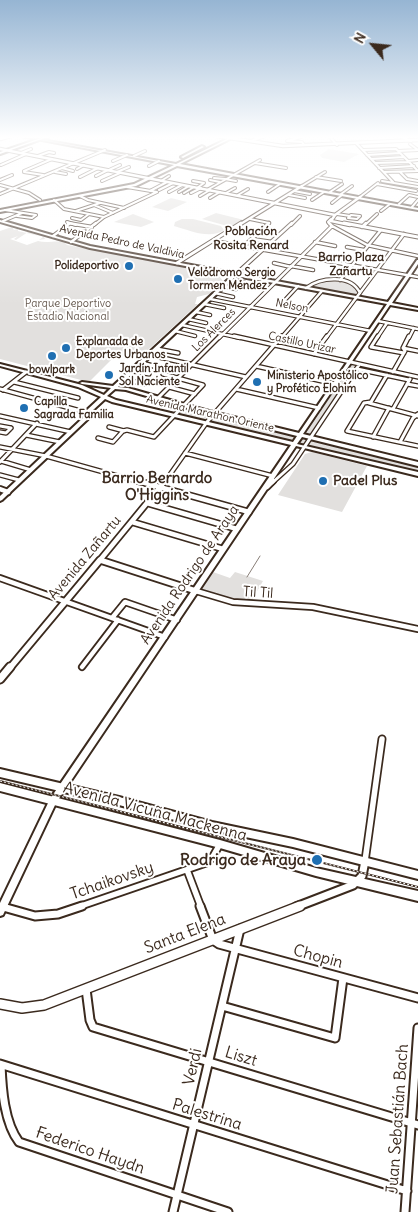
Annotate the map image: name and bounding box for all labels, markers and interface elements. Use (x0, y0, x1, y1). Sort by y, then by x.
north arrow (348, 20, 398, 70)
text: N (350, 29, 370, 46)
street label: Avenida Pedro de Valdivia (58, 222, 186, 262)
district label: Población Rosita Renard (213, 225, 289, 253)
district label: Barrio Plaza Zañartu (318, 251, 384, 279)
place label: Polideportivo (55, 259, 119, 273)
marker: Polideportivo (123, 260, 135, 272)
place label: Velódromo Sergio Tormen Méndez (188, 266, 276, 292)
marker: Velódromo Sergio Tormen Méndez (172, 273, 184, 285)
street label: Nelson (274, 296, 310, 316)
park label: Parque Deportivo Estadio Nacional (25, 297, 111, 323)
street label: Los Alerces (190, 306, 238, 354)
street label: Castillo Urizar (267, 329, 337, 357)
place label: Explanada de Deportes Urbanos (76, 335, 166, 361)
marker: Explanada de Deportes Urbanos (60, 342, 72, 354)
marker: bowlpark (46, 350, 58, 362)
place label: Jardín Infantil Sol Naciente (119, 362, 189, 388)
place label: bowlpark (29, 363, 75, 377)
marker: Jardín Infantil Sol Naciente (103, 369, 115, 381)
place label: Ministerio Apostólico y Profético Elohim (267, 369, 368, 395)
marker: Ministerio Apostólico y Profético Elohim (251, 376, 263, 388)
street label: Avenida Marathon Oriente (145, 393, 275, 435)
place label: Capilla Sagrada Familia (34, 395, 114, 421)
marker: Capilla Sagrada Familia (18, 402, 30, 414)
district label: Barrio Bernardo O'Higgins (102, 470, 212, 505)
place label: Padel Plus (333, 473, 397, 489)
marker: Padel Plus (317, 475, 329, 487)
street label: Avenida Rodrigo de Araya (137, 502, 243, 648)
street label: Avenida Zañartu (45, 513, 125, 603)
street label: Til Til (242, 584, 274, 602)
street label: Avenida Vicuña Mackenna (61, 778, 249, 846)
place label: Rodrigo de Araya (180, 850, 306, 870)
marker: Rodrigo de Araya (310, 853, 324, 867)
street label: Tchaikovsky (68, 858, 156, 904)
street label: Santa Elena (142, 910, 228, 958)
street label: Chopin (291, 941, 345, 973)
street label: Liszt (223, 1043, 259, 1071)
street label: Juan Sebastián Bach (383, 1043, 413, 1195)
street label: Verdi (179, 1047, 207, 1087)
street label: Palestrina (170, 1095, 244, 1135)
street label: Federico Haydn (33, 1123, 147, 1179)

